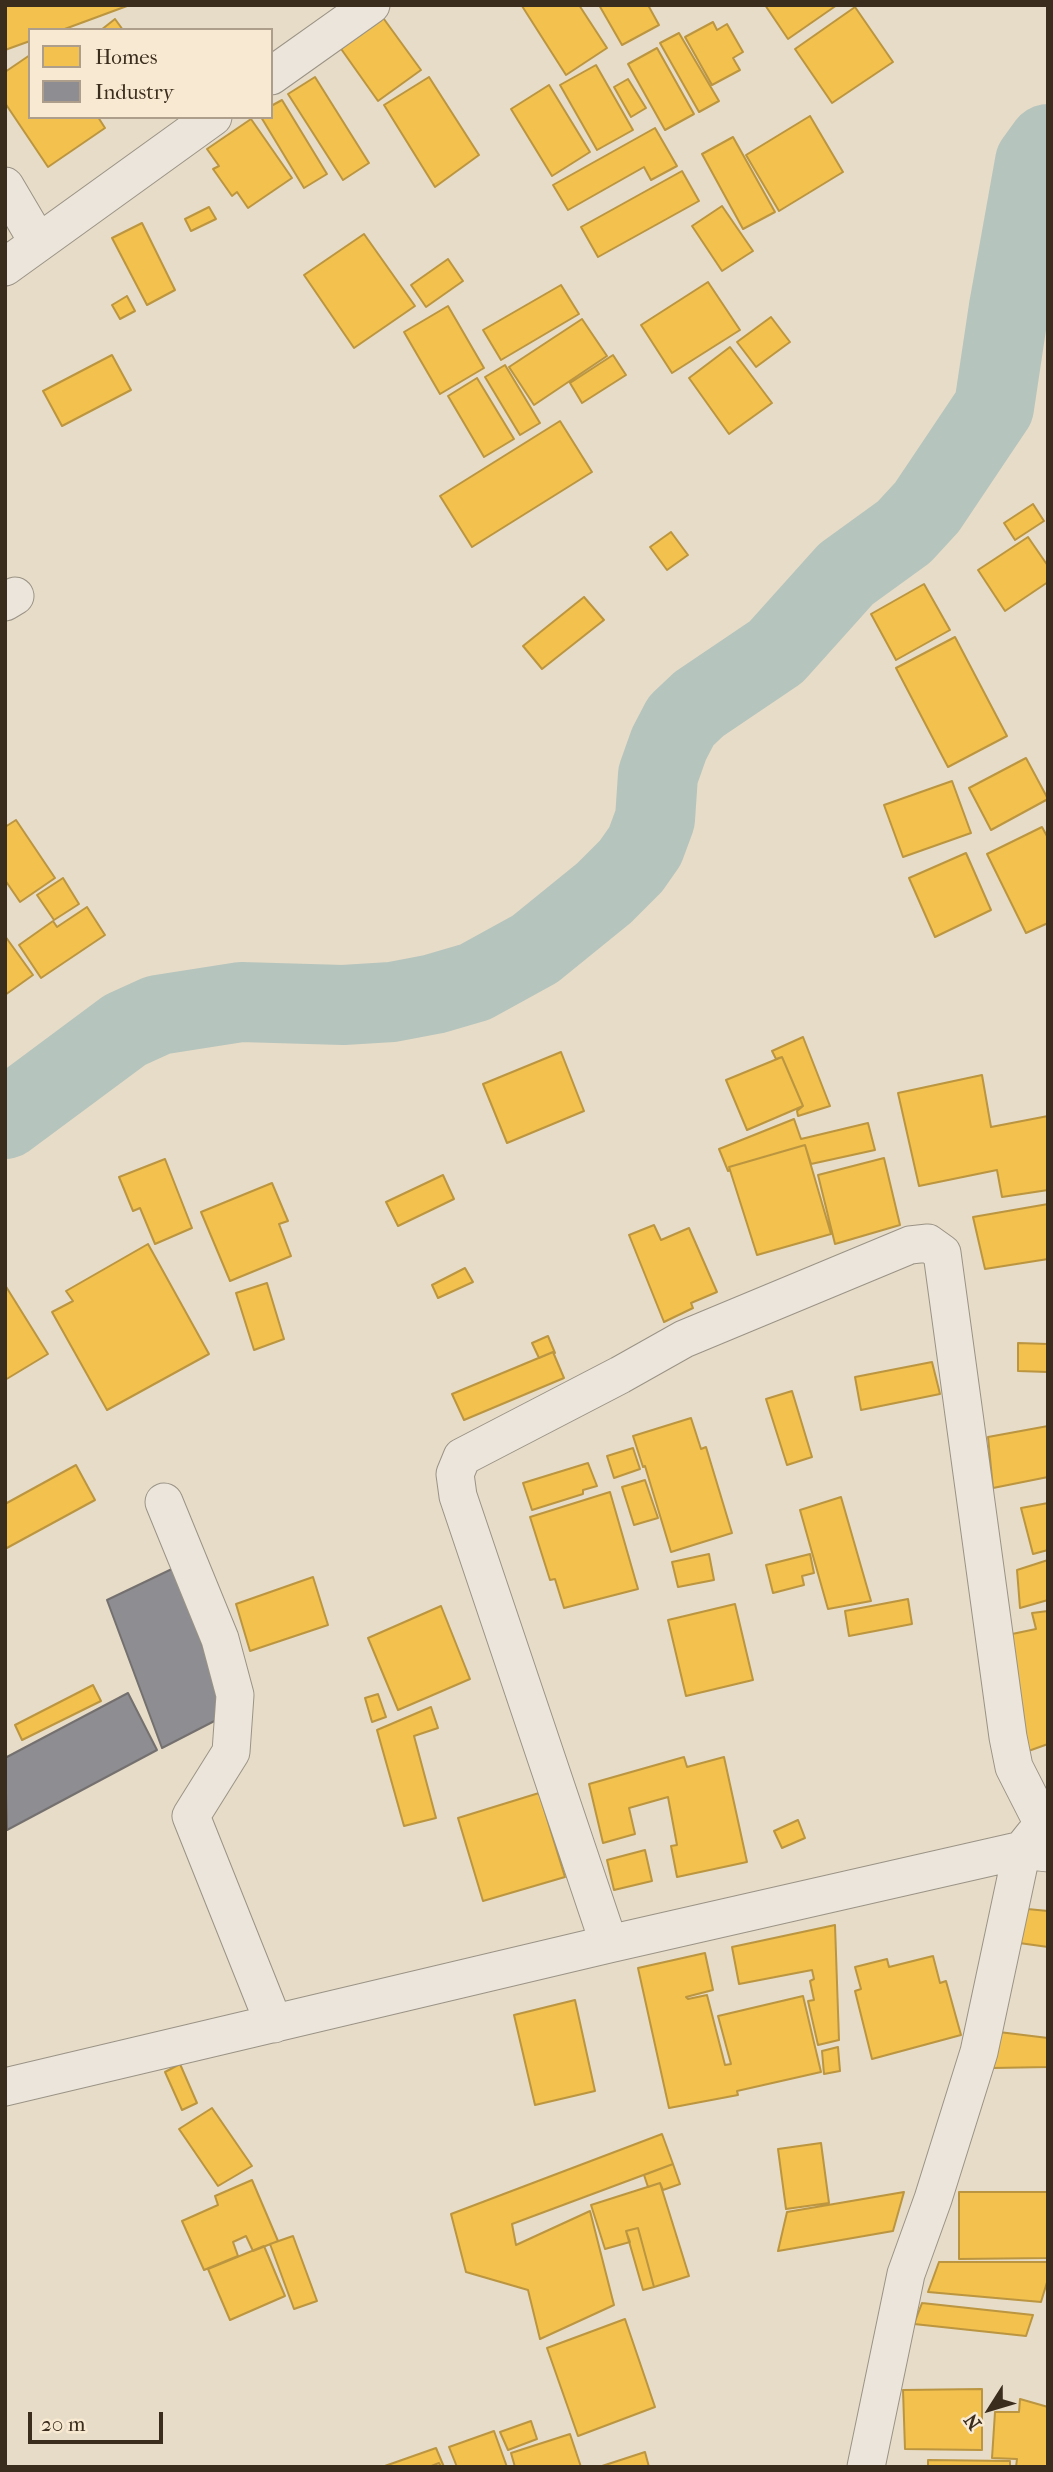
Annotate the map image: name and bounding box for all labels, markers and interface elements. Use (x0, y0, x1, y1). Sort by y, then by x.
legend (28, 28, 273, 119)
text: Homes (95, 45, 157, 69)
text: Industry (95, 80, 174, 104)
north arrow (955, 2374, 1025, 2444)
scale bar (32, 2398, 166, 2442)
text: N (960, 2409, 986, 2434)
text: 20 m (41, 2412, 85, 2436)

